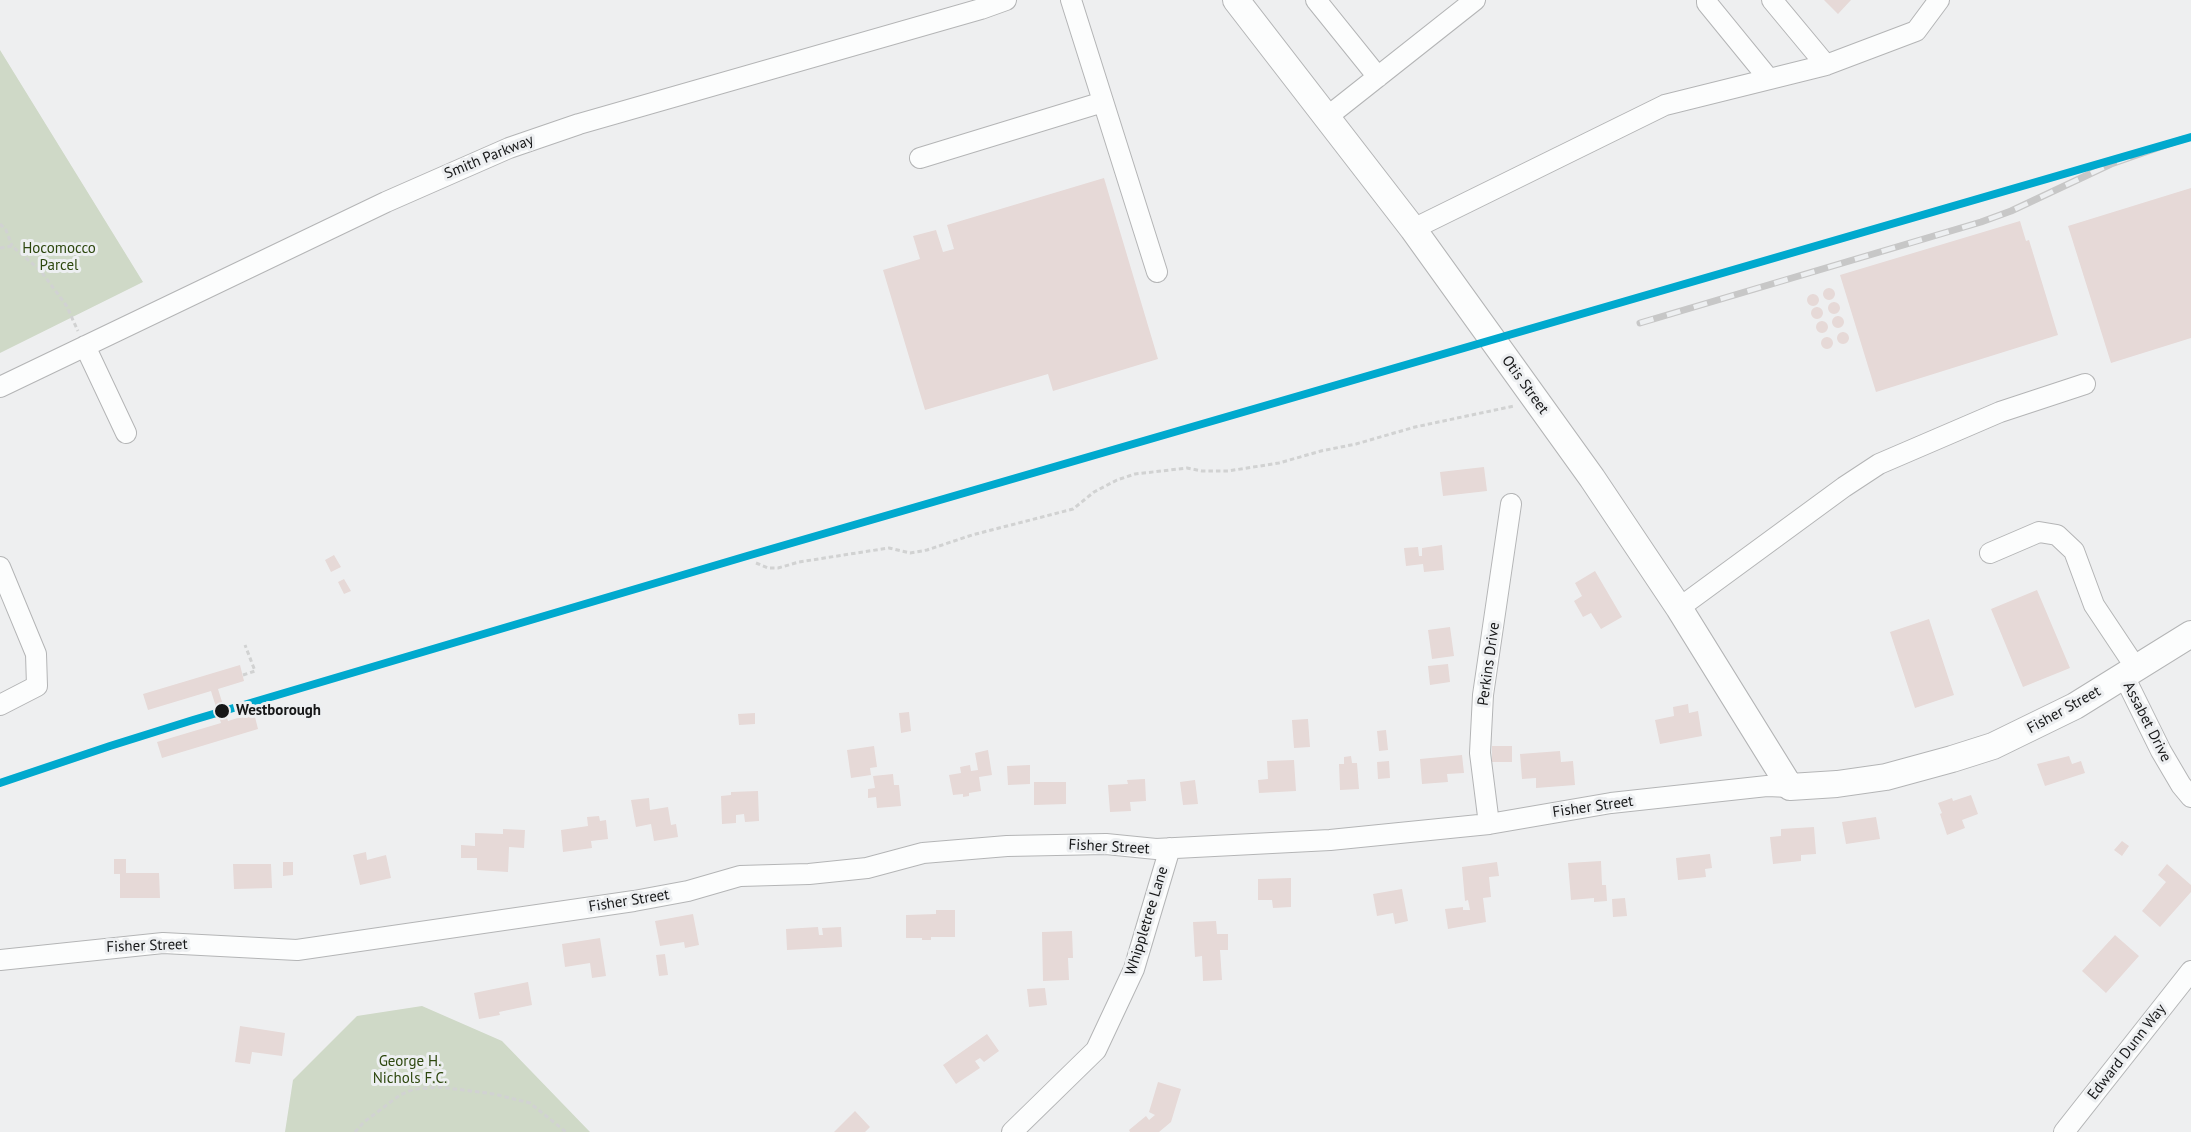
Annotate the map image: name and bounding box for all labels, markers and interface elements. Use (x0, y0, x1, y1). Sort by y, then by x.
street label: Smith Parkway (442, 131, 536, 183)
park label: Hocomocco Parcel (22, 240, 96, 275)
street label: Otis Street (1498, 352, 1552, 418)
street label: Perkins Drive (1474, 621, 1504, 707)
street label: Assabet Drive (2119, 679, 2175, 765)
street label: Fisher Street (2024, 682, 2104, 738)
marker: Westborough (213, 702, 231, 720)
place label: Westborough (236, 702, 321, 720)
street label: Fisher Street (1551, 792, 1635, 822)
street label: Fisher Street (1068, 836, 1150, 858)
street label: Whippletree Lane (1122, 864, 1172, 978)
street label: Fisher Street (587, 886, 671, 916)
street label: Fisher Street (106, 936, 188, 956)
street label: Edward Dunn Way (2084, 1001, 2170, 1103)
park label: George H. Nichols F.C. (373, 1053, 447, 1088)

